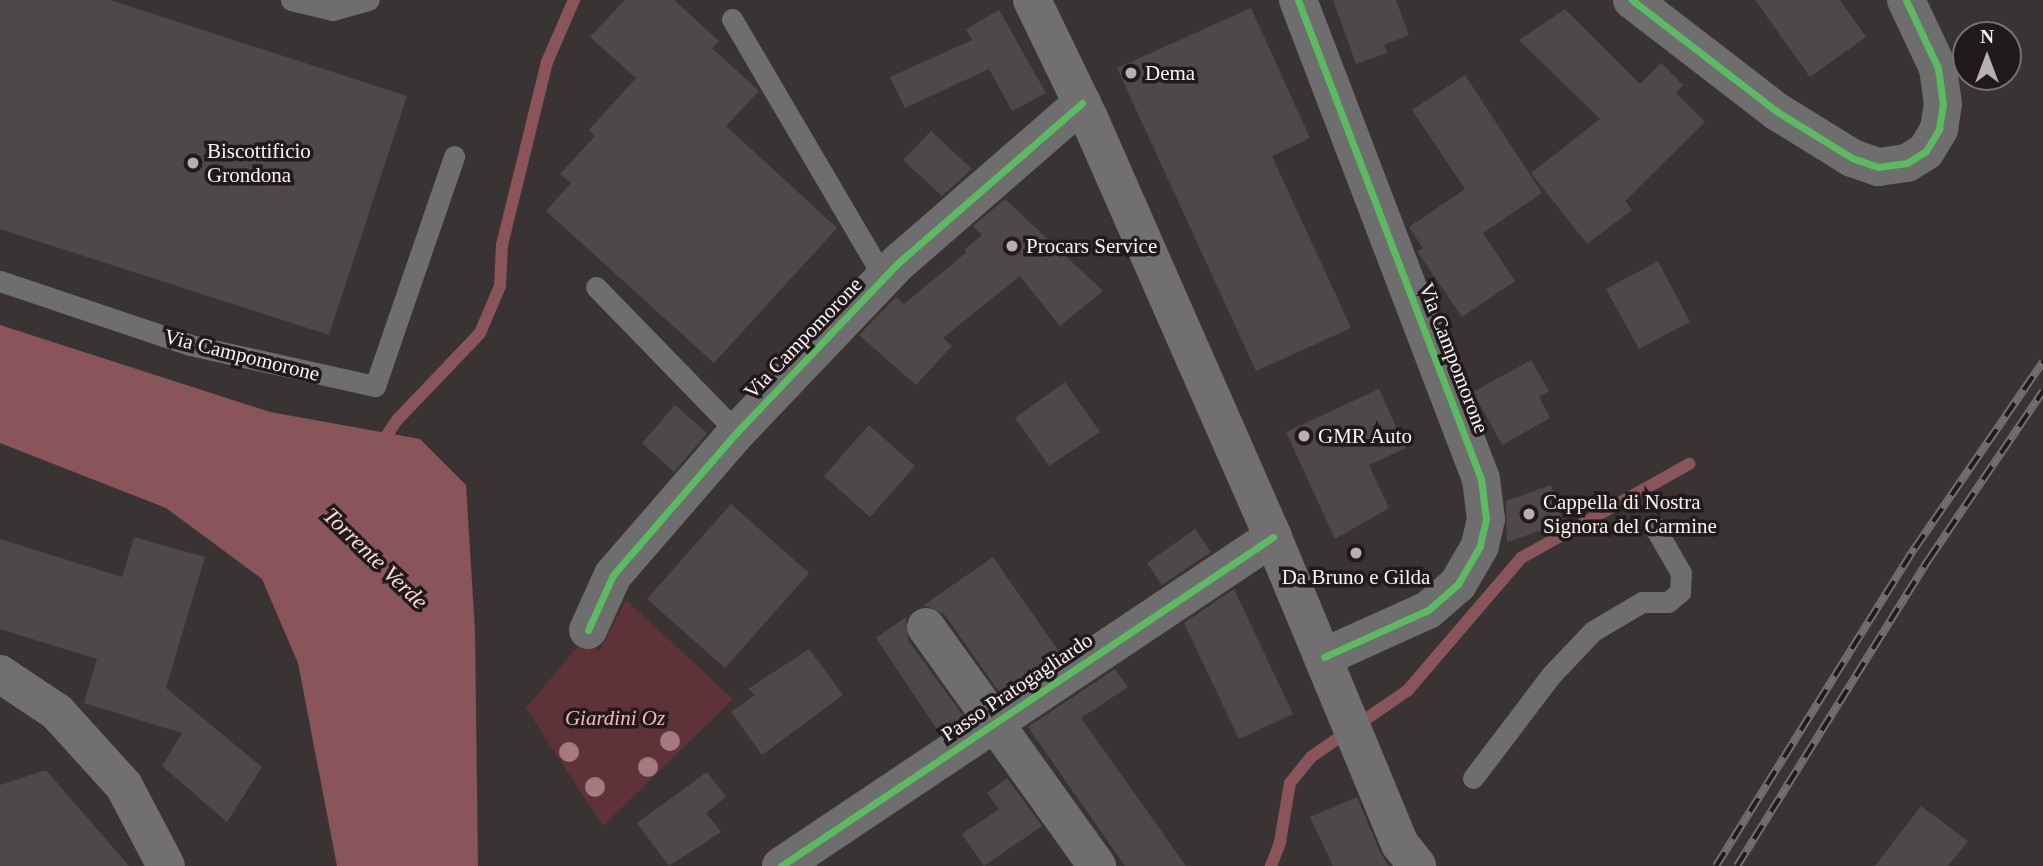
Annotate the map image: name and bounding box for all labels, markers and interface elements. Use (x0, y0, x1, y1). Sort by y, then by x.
north arrow (1952, 21, 2022, 91)
text: N (1980, 26, 1994, 47)
place label: Dema (1145, 60, 1195, 86)
marker: Dema (1123, 65, 1139, 81)
place label: Biscottificio Grondona (207, 138, 311, 188)
marker: Biscottificio Grondona (185, 155, 201, 171)
place label: Procars Service (1026, 233, 1157, 259)
marker: Procars Service (1004, 238, 1020, 254)
street label: Via Campomorone (739, 272, 867, 404)
street label: Via Campomorone (1414, 279, 1494, 437)
street label: Via Campomorone (162, 324, 322, 386)
place label: GMR Auto (1318, 423, 1413, 449)
marker: GMR Auto (1296, 428, 1312, 444)
place label: Cappella di Nostra Signora del Carmine (1543, 489, 1717, 539)
water label: Torrente Verde (317, 502, 433, 616)
marker: Cappella di Nostra Signora del Carmine (1521, 506, 1537, 522)
marker: Da Bruno e Gilda (1348, 545, 1364, 561)
place label: Da Bruno e Gilda (1282, 564, 1430, 590)
street label: Passo Pratogagliardo (937, 627, 1097, 747)
park label: Giardini Oz (565, 705, 665, 731)

